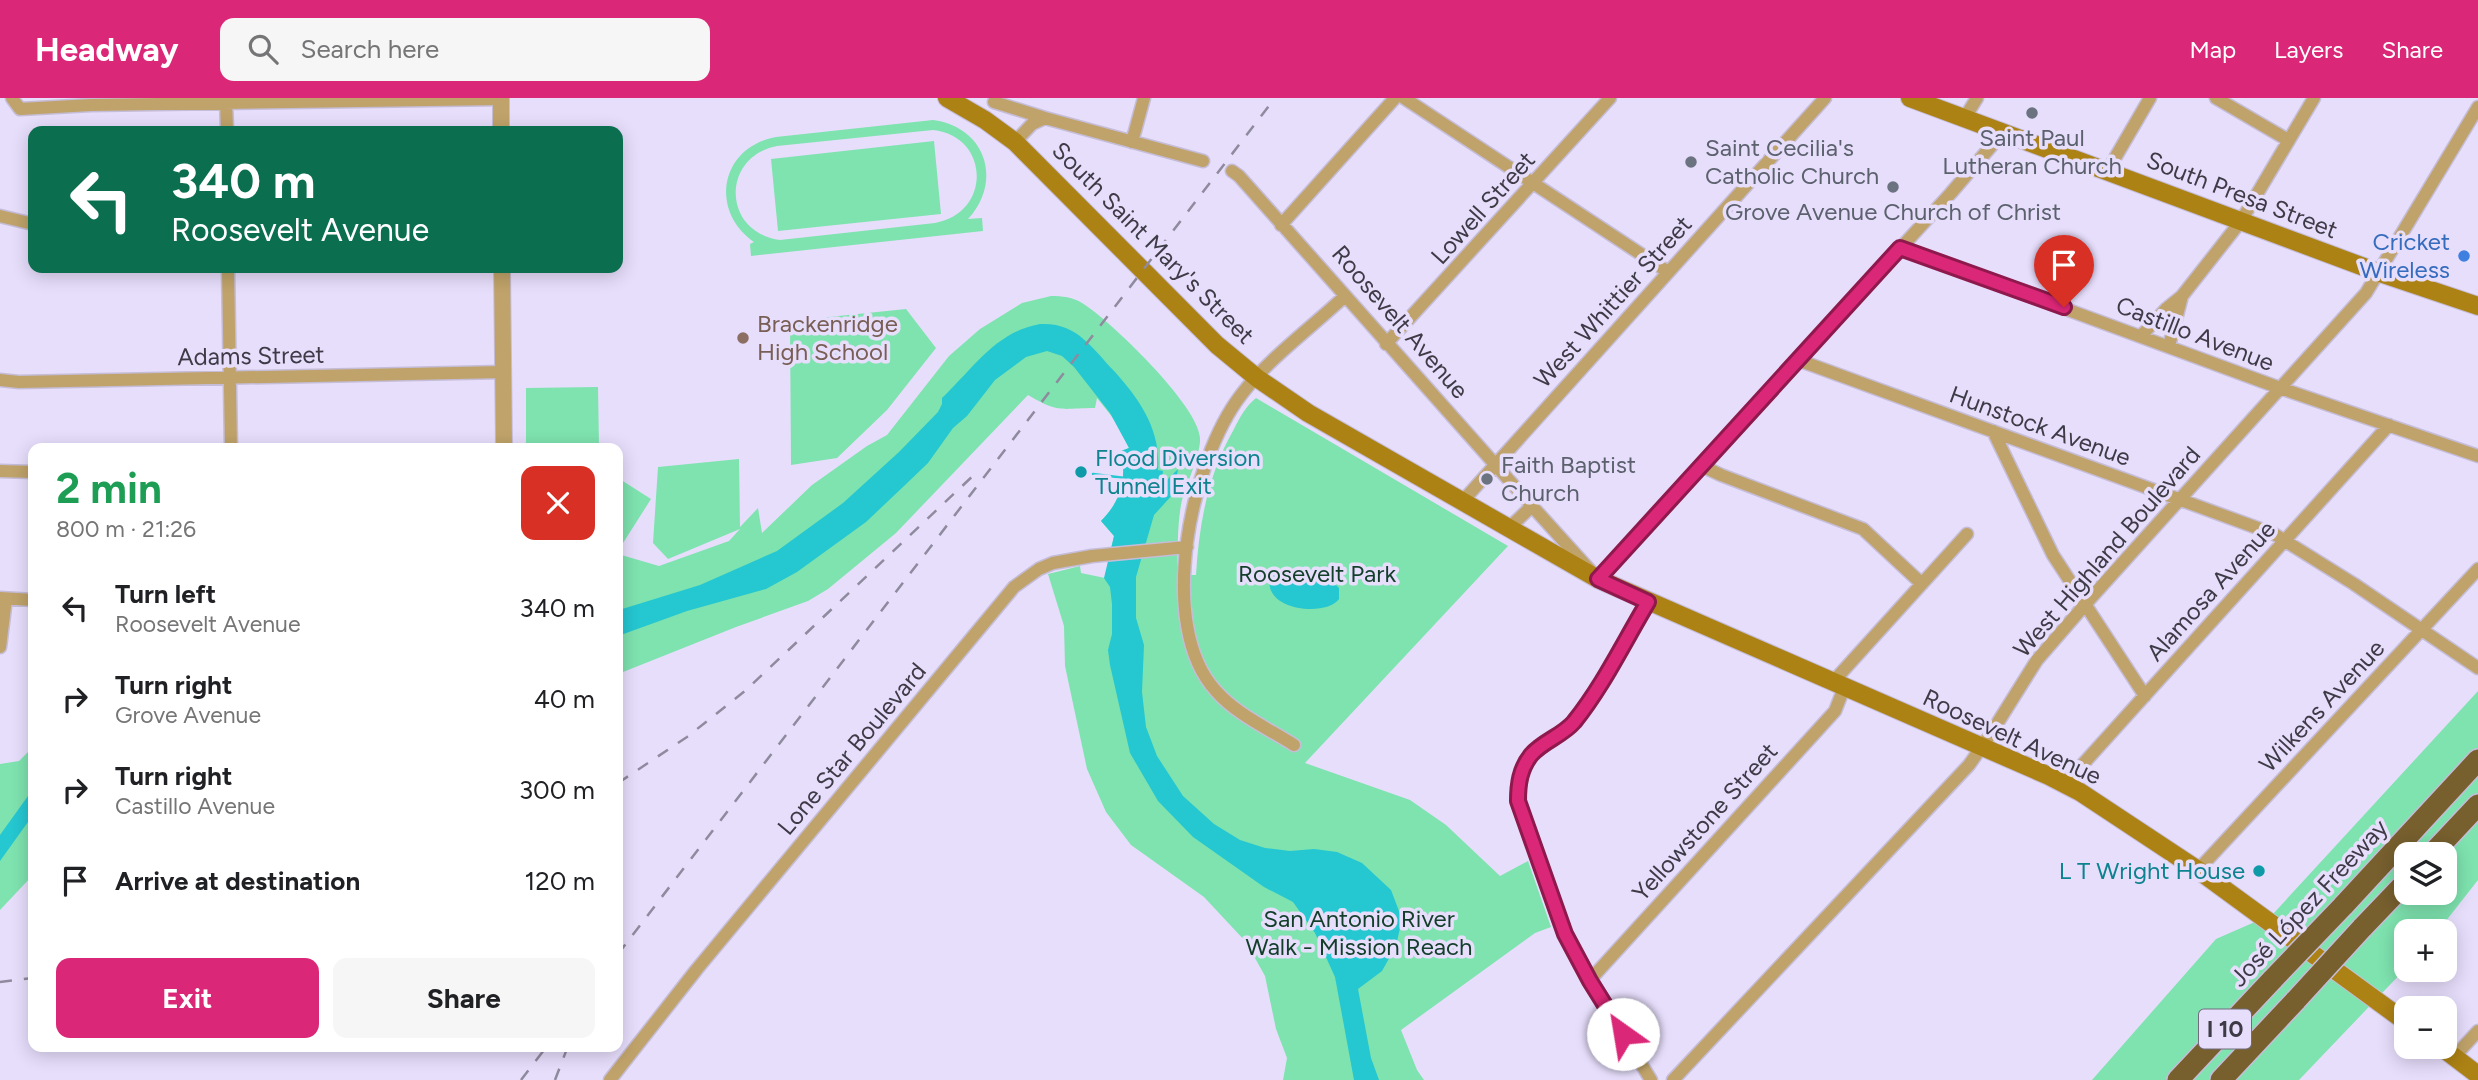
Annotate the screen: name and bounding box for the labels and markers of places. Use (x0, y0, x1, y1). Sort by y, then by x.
marker: Saint Paul Lutheran Church (2024, 105, 2040, 121)
place label: Saint Paul Lutheran Church (1942, 123, 2122, 180)
place label: Saint Cecilia's Catholic Church (1705, 133, 1879, 190)
marker: Saint Cecilia's Catholic Church (1683, 154, 1699, 170)
marker: Grove Avenue Church of Christ (1885, 179, 1901, 195)
place label: Grove Avenue Church of Christ (1725, 197, 2061, 226)
place label: Cricket Wireless (2359, 227, 2450, 284)
pin (2034, 235, 2094, 307)
marker: Cricket Wireless (2456, 248, 2472, 264)
place label: Brackenridge High School (757, 309, 898, 366)
marker: Brackenridge High School (735, 330, 751, 346)
place label: Flood Diversion Tunnel Exit (1095, 443, 1261, 500)
place label: Faith Baptist Church (1501, 450, 1636, 507)
marker: Flood Diversion Tunnel Exit (1073, 464, 1089, 480)
marker: Faith Baptist Church (1479, 471, 1495, 487)
place label: L T Wright House (2059, 856, 2245, 885)
marker: L T Wright House (2251, 863, 2267, 879)

